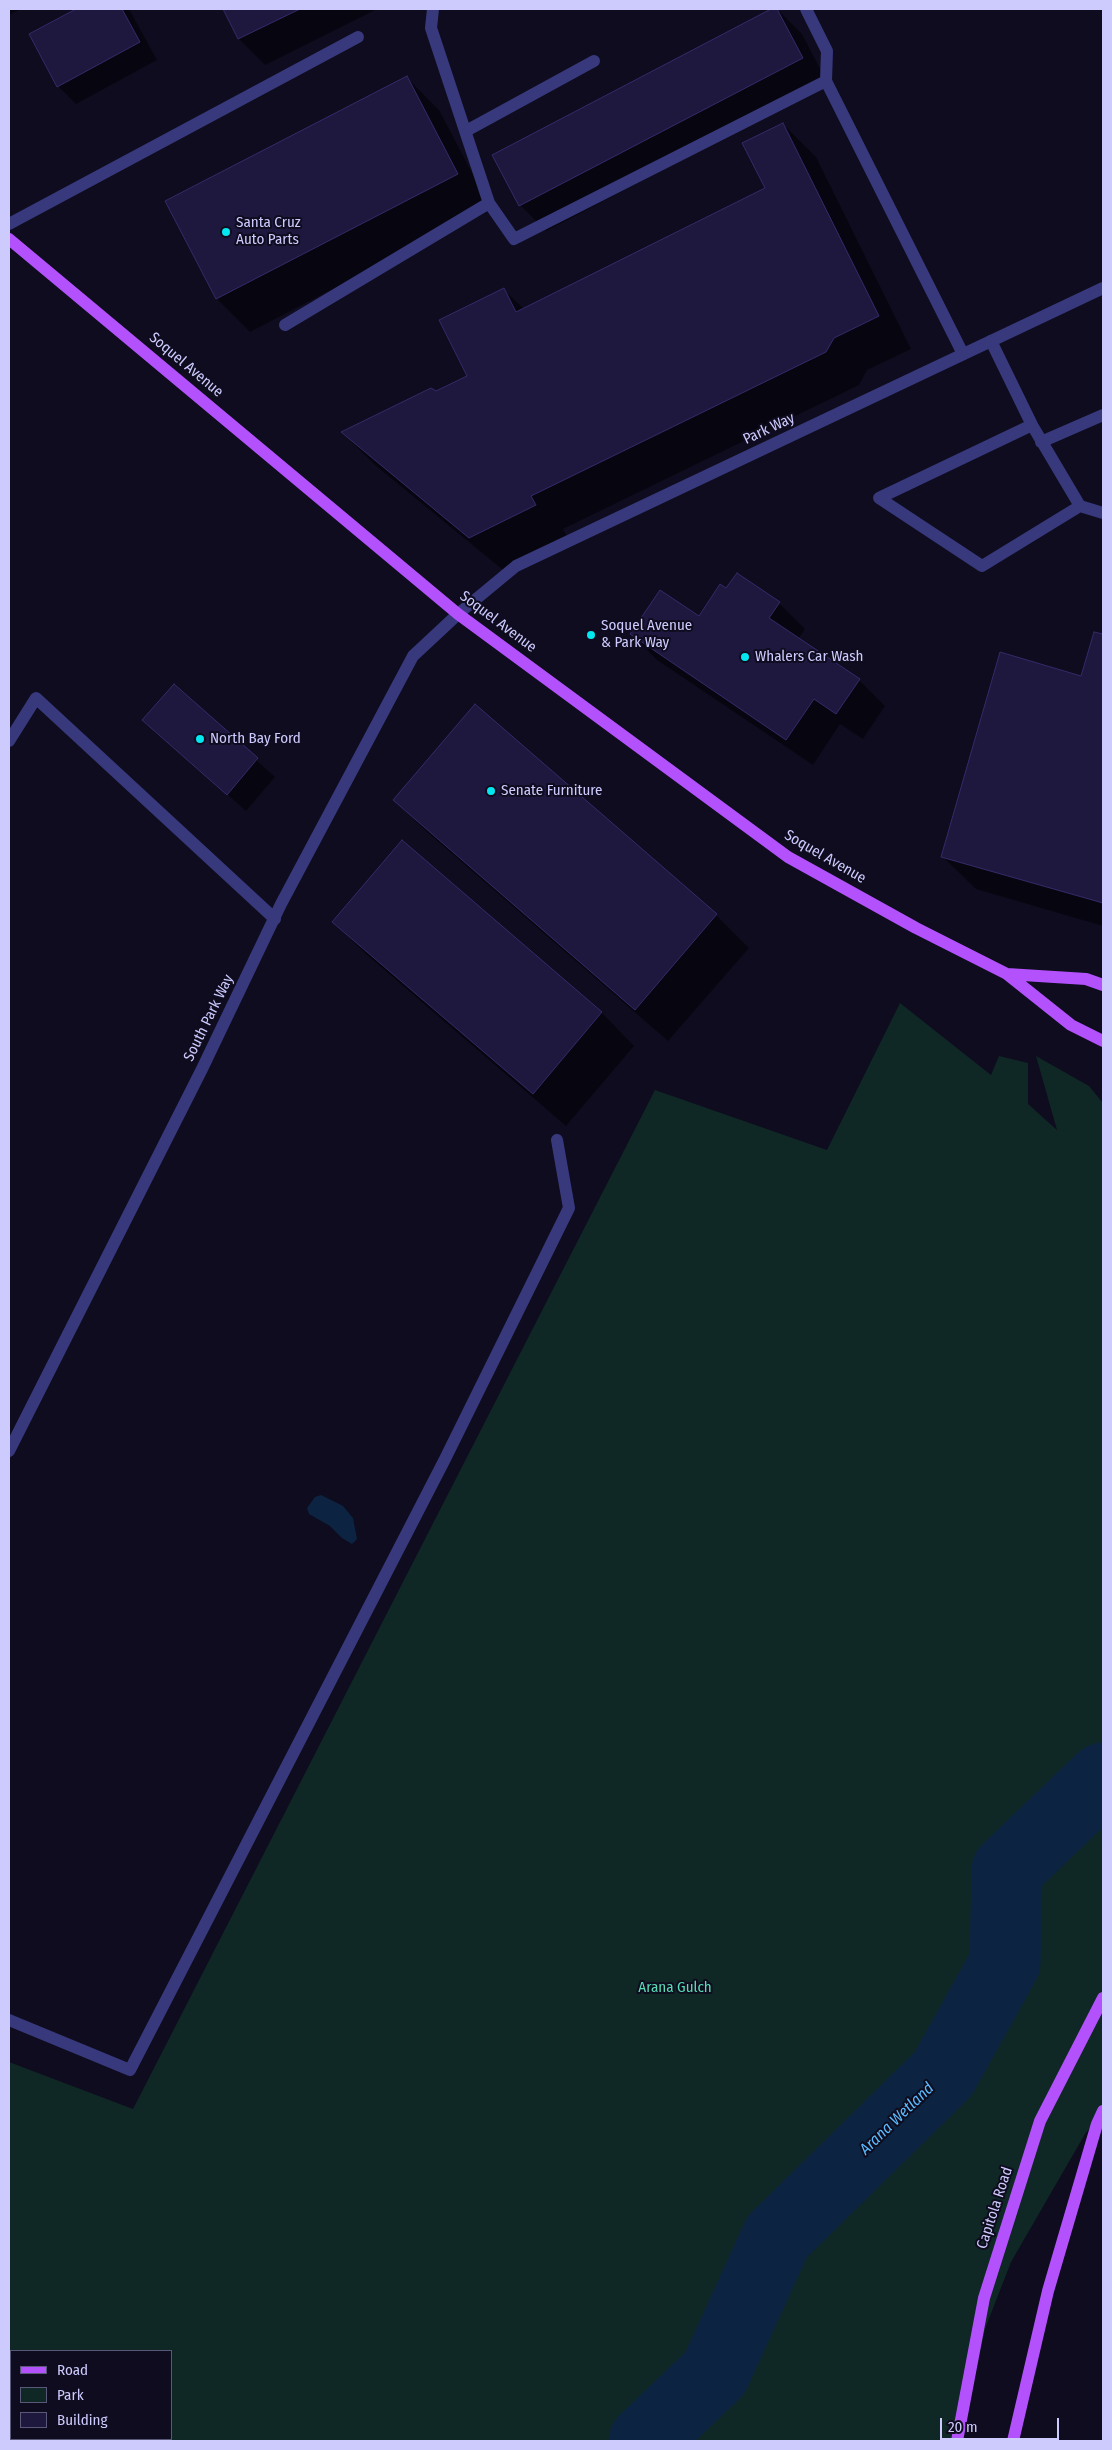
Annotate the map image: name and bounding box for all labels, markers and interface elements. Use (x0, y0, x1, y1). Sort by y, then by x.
place label: Santa Cruz Auto Parts (236, 214, 301, 249)
marker: Santa Cruz Auto Parts (220, 226, 232, 238)
street label: Soquel Avenue (145, 329, 227, 401)
street label: Park Way (740, 409, 798, 449)
street label: Soquel Avenue (456, 587, 540, 657)
place label: Soquel Avenue & Park Way (601, 617, 692, 652)
marker: Soquel Avenue & Park Way (585, 629, 597, 641)
place label: Whalers Car Wash (755, 648, 864, 666)
marker: Whalers Car Wash (739, 651, 751, 663)
place label: North Bay Ford (210, 730, 301, 748)
marker: North Bay Ford (194, 733, 206, 745)
place label: Senate Furniture (501, 782, 602, 800)
marker: Senate Furniture (485, 785, 497, 797)
street label: Soquel Avenue (781, 826, 869, 888)
street label: South Park Way (180, 972, 238, 1064)
park label: Arana Gulch (638, 1979, 712, 1997)
water label: Arana Wetland (856, 2079, 938, 2159)
street label: Capitola Road (973, 2165, 1017, 2251)
legend (10, 2350, 172, 2440)
text: Road (57, 2361, 88, 2379)
text: Park (57, 2386, 84, 2404)
scale bar (942, 2408, 1061, 2440)
text: Building (57, 2411, 108, 2429)
text: 20 m (948, 2418, 978, 2436)

